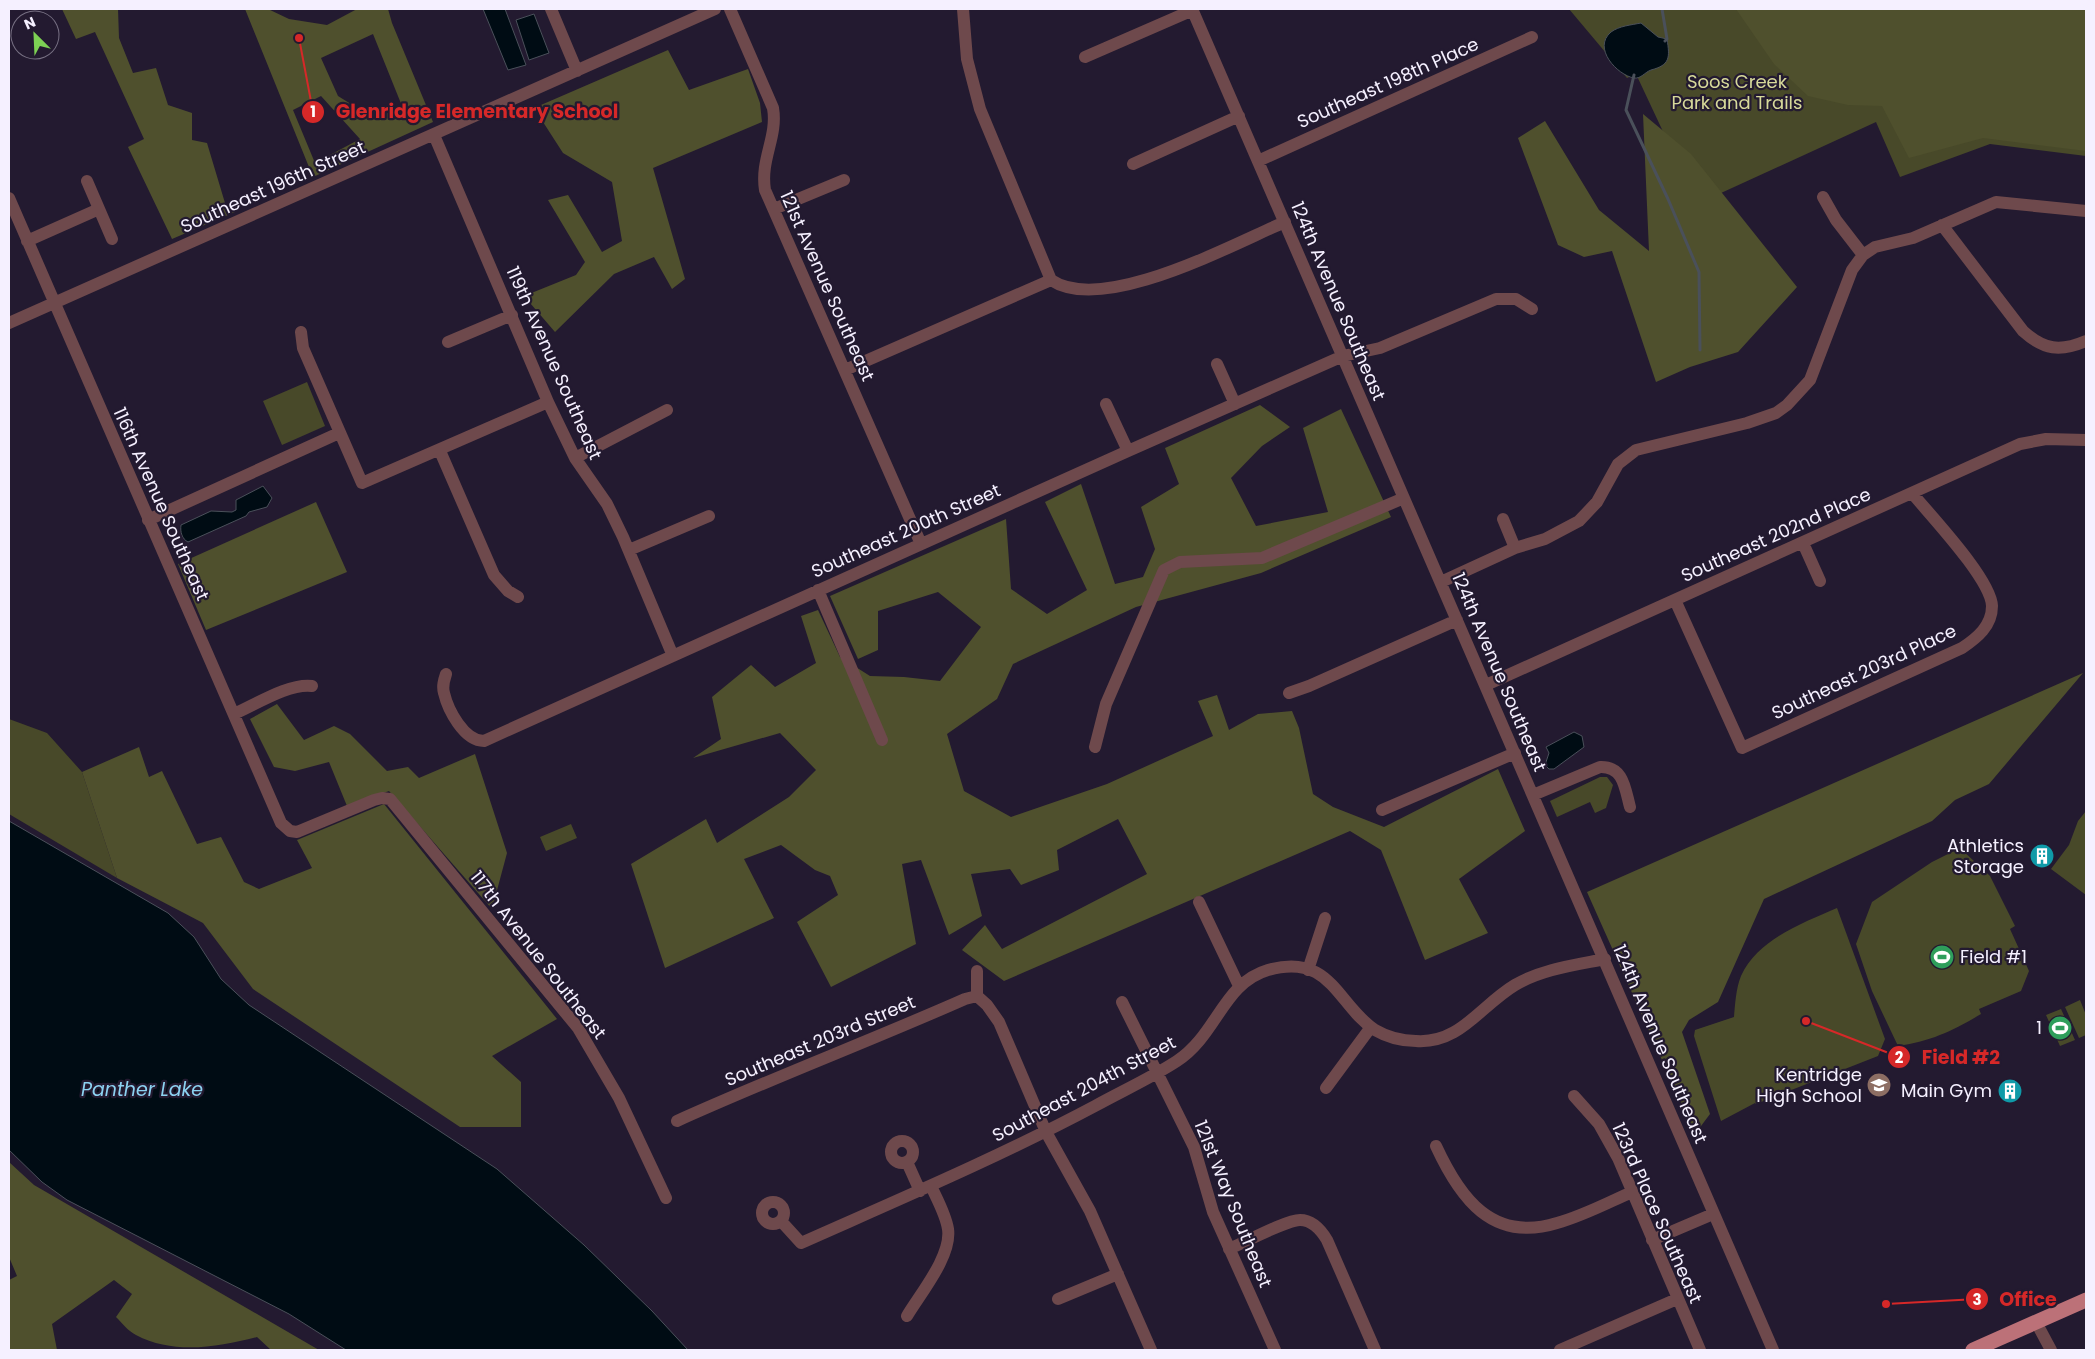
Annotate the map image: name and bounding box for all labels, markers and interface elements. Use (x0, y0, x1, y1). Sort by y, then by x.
north arrow (10, 10, 60, 60)
text: N (21, 12, 39, 34)
street label: Southeast 198th Place (1293, 31, 1483, 134)
park label: Soos Creek Park and Trails (1672, 69, 1802, 115)
callout: Glenridge Elementary School (301, 95, 628, 129)
text: Glenridge Elementary School (336, 98, 618, 125)
text: 1 (310, 101, 316, 122)
street label: Southeast 196th Street (176, 134, 369, 239)
street label: 121st Avenue Southeast (774, 187, 881, 385)
street label: 124th Avenue Southeast (1285, 198, 1392, 404)
street label: 119th Avenue Southeast (501, 262, 608, 463)
street label: 116th Avenue Southeast (107, 403, 215, 604)
street label: Southeast 200th Street (807, 478, 1004, 584)
street label: Southeast 202nd Place (1677, 481, 1875, 588)
street label: 124th Avenue Southeast (1446, 569, 1553, 775)
street label: Southeast 203rd Place (1768, 618, 1960, 725)
place label: Athletics Storage (1947, 833, 2024, 879)
building icon: Athletics Storage (2029, 843, 2055, 869)
street label: 117th Avenue Southeast (465, 865, 612, 1044)
street label: 124th Avenue Southeast (1607, 941, 1714, 1147)
sports icon: Field #1 (1929, 944, 1955, 970)
place label: Field #1 (1960, 944, 2027, 969)
street label: Southeast 203rd Street (721, 989, 919, 1092)
place label: 1 (2036, 1015, 2042, 1040)
sports icon: 1 (2047, 1015, 2073, 1041)
street label: Southeast 204th Street (988, 1030, 1180, 1148)
callout: Field #2 (1887, 1040, 2010, 1074)
text: Field #2 (1922, 1044, 2000, 1071)
text: 2 (1895, 1047, 1904, 1068)
place label: Kentridge High School (1756, 1062, 1862, 1108)
school or university icon: Kentridge High School (1866, 1072, 1892, 1098)
water label: Panther Lake (81, 1076, 203, 1103)
place label: Main Gym (1901, 1078, 1992, 1103)
building icon: Main Gym (1997, 1078, 2023, 1104)
street label: 121st Way Southeast (1188, 1116, 1278, 1291)
street label: 123rd Place Southeast (1606, 1119, 1709, 1307)
callout: Office (1964, 1282, 2067, 1316)
text: Office (1999, 1286, 2057, 1313)
text: 3 (1972, 1289, 1982, 1310)

